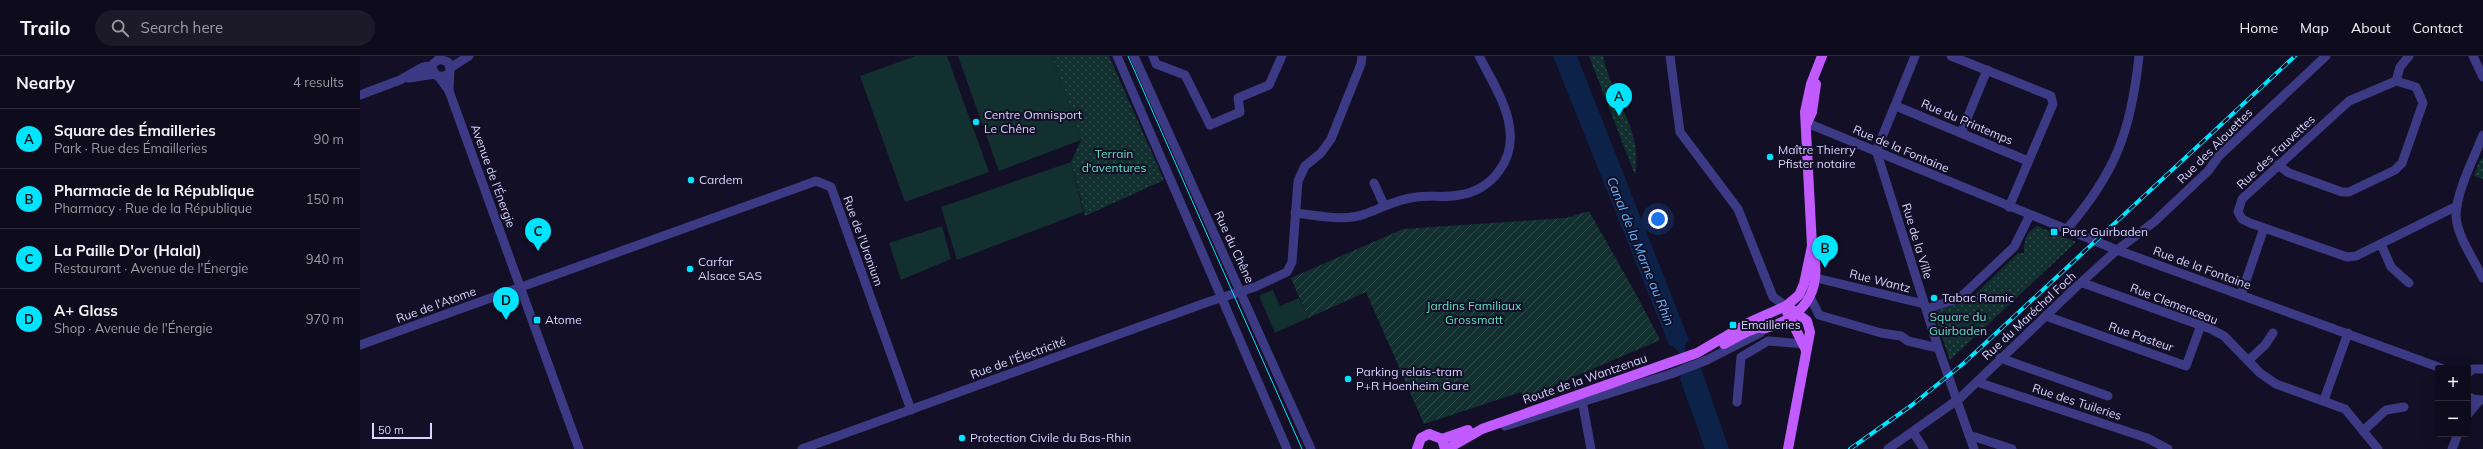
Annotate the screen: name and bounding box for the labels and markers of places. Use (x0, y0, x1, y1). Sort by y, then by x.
pin: A (1606, 83, 1632, 116)
place label: Centre Omnisport Le Chêne (984, 107, 1082, 136)
marker: Centre Omnisport Le Chêne (971, 117, 981, 127)
place label: Maître Thierry Pfister notaire (1778, 142, 1856, 171)
marker: Maître Thierry Pfister notaire (1765, 152, 1775, 162)
place label: Cardem (699, 172, 743, 187)
marker: Cardem (686, 175, 696, 185)
pin: C (525, 218, 551, 251)
place label: Parc Guirbaden (2062, 224, 2148, 239)
marker: Parc Guirbaden (2049, 227, 2059, 237)
pin: B (1812, 235, 1838, 268)
place label: Carfar Alsace SAS (698, 254, 762, 283)
marker: Carfar Alsace SAS (685, 264, 695, 274)
pin: D (493, 287, 519, 320)
place label: Tabac Ramic (1942, 290, 2014, 305)
marker: Tabac Ramic (1929, 293, 1939, 303)
place label: Atome (545, 312, 582, 327)
marker: Atome (532, 315, 542, 325)
place label: Emailleries (1741, 317, 1801, 332)
marker: Emailleries (1728, 320, 1738, 330)
place label: Parking relais-tram P+R Hoenheim Gare (1356, 364, 1469, 393)
marker: Parking relais-tram P+R Hoenheim Gare (1343, 374, 1353, 384)
place label: Protection Civile du Bas-Rhin (970, 430, 1131, 445)
marker: Protection Civile du Bas-Rhin (957, 433, 967, 443)

